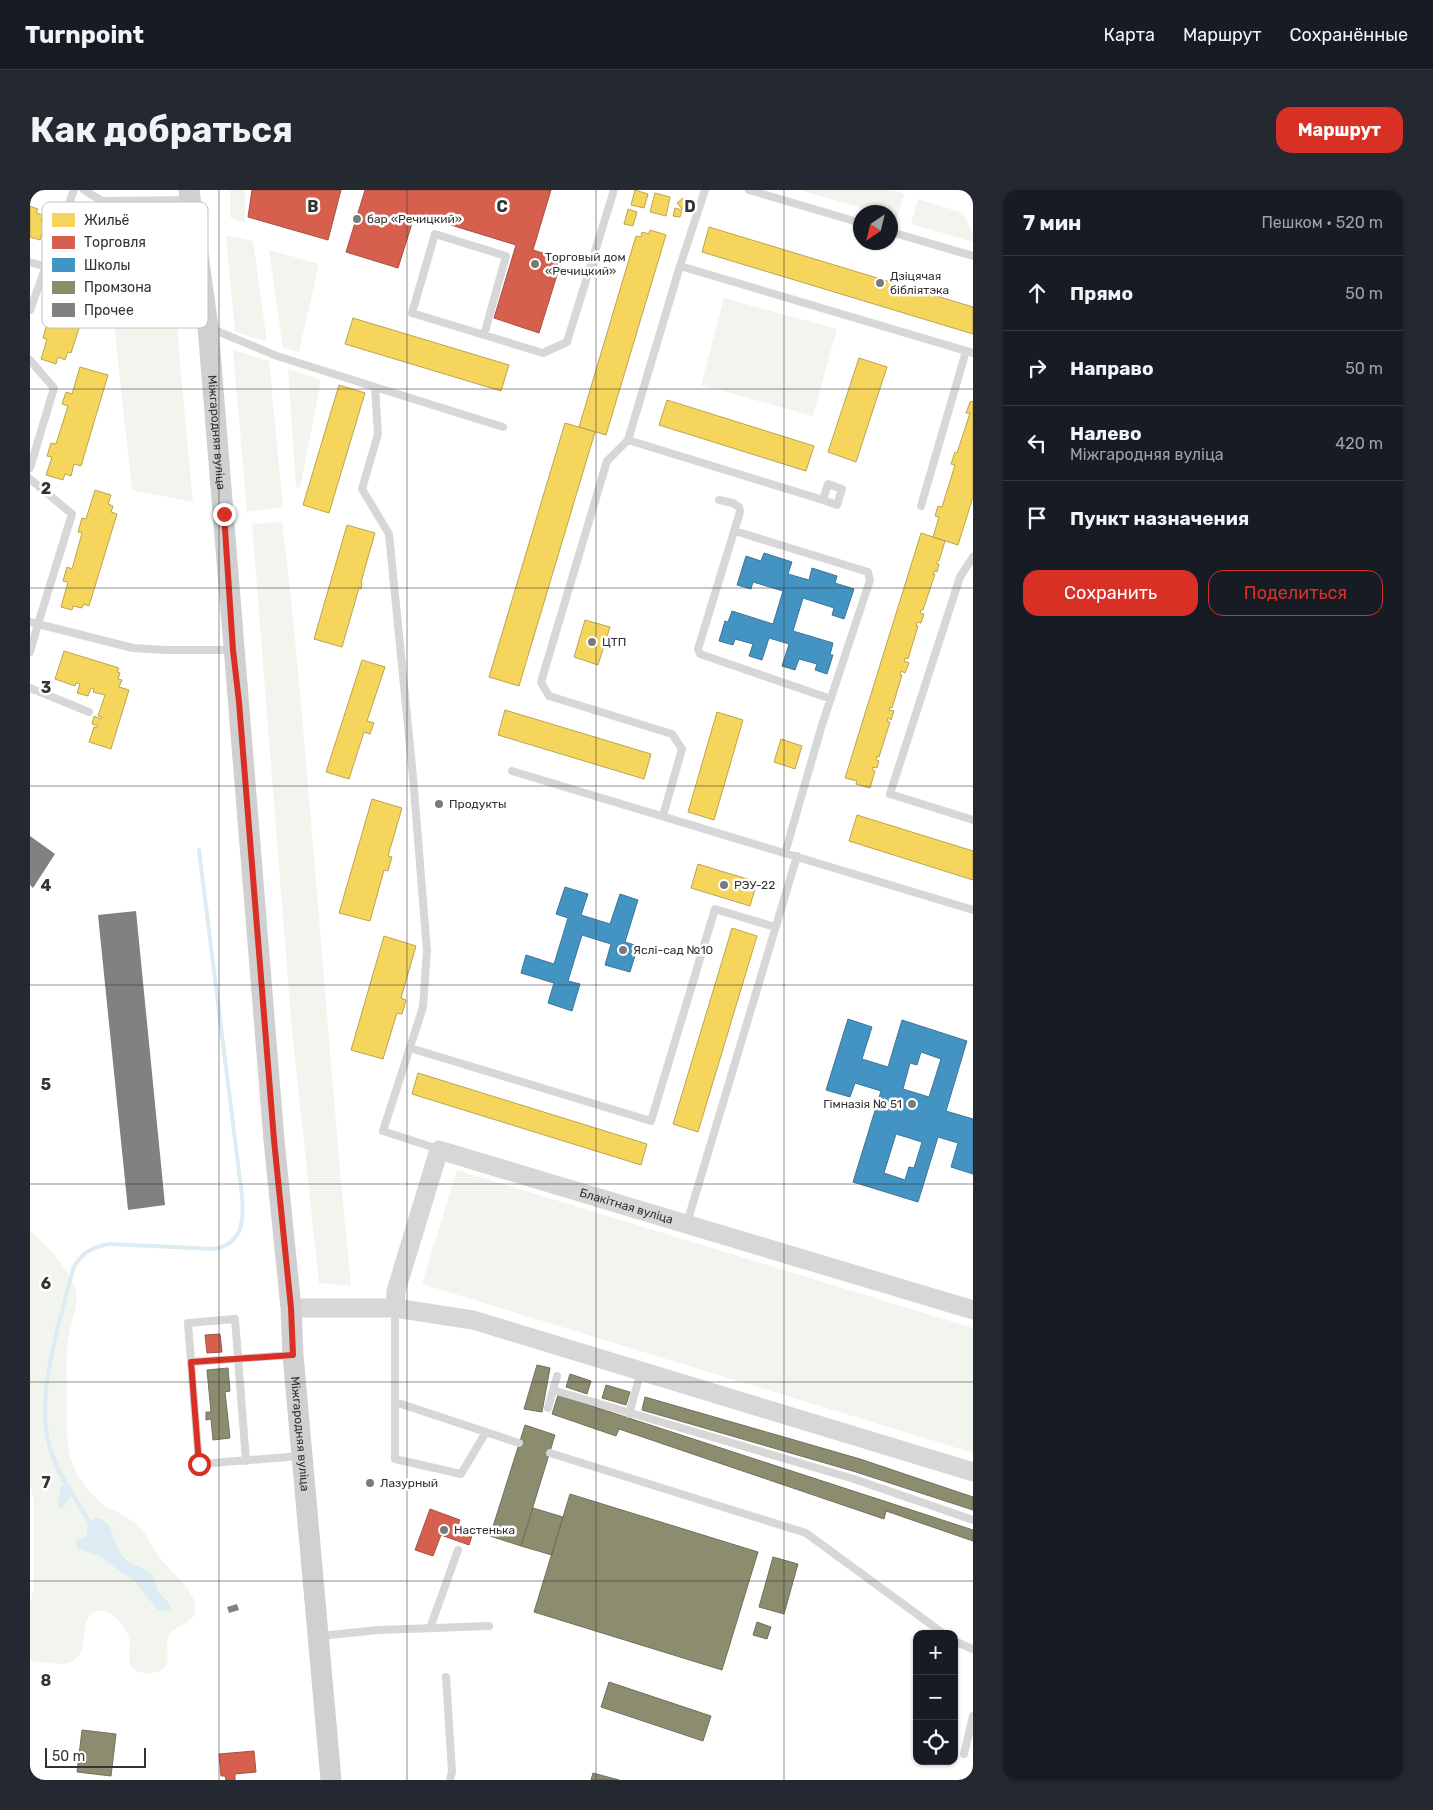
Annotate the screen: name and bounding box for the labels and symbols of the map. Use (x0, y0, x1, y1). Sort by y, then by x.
text: B (307, 197, 319, 216)
text: C (496, 197, 508, 216)
text: D (684, 197, 696, 216)
legend (42, 202, 208, 328)
north arrow (853, 205, 898, 250)
text: Жильё (84, 212, 130, 229)
place label: бар «Речицкий» (367, 212, 462, 226)
marker: бар «Речицкий» (351, 213, 363, 225)
text: Торговля (84, 234, 146, 251)
place label: Торговый дом «Речицкий» (545, 250, 626, 278)
text: Школы (84, 257, 131, 274)
marker: Торговый дом «Речицкий» (529, 258, 541, 270)
place label: Дзіцячая бібліятэка (890, 269, 949, 297)
marker: Дзіцячая бібліятэка (874, 277, 886, 289)
text: Промзона (84, 279, 151, 296)
text: Прочее (84, 302, 134, 319)
street label: Міжгародняя вуліца (205, 374, 228, 490)
text: 2 (41, 479, 51, 498)
route end (213, 503, 236, 526)
place label: ЦТП (602, 635, 626, 649)
marker: ЦТП (586, 636, 598, 648)
text: 3 (41, 678, 51, 697)
place label: Продукты (449, 797, 506, 811)
marker: Продукты (433, 798, 445, 810)
text: 4 (41, 876, 52, 895)
place label: РЭУ-22 (734, 878, 775, 892)
marker: РЭУ-22 (718, 879, 730, 891)
place label: Яслі-сад №10 (633, 943, 713, 957)
marker: Яслі-сад №10 (617, 944, 629, 956)
text: 5 (41, 1075, 51, 1094)
place label: Гімназія № 51 (823, 1097, 902, 1111)
marker: Гімназія № 51 (906, 1098, 918, 1110)
street label: Блакітная вуліца (578, 1185, 675, 1227)
text: 6 (41, 1274, 51, 1293)
street label: Міжгародняя вуліца (288, 1376, 312, 1492)
route start (188, 1453, 211, 1476)
text: 7 (41, 1473, 51, 1492)
place label: Лазурный (380, 1476, 438, 1490)
marker: Лазурный (364, 1477, 376, 1489)
place label: Настенька (454, 1523, 515, 1537)
marker: Настенька (438, 1524, 450, 1536)
text: 8 (41, 1671, 52, 1690)
scale bar (45, 1745, 146, 1768)

